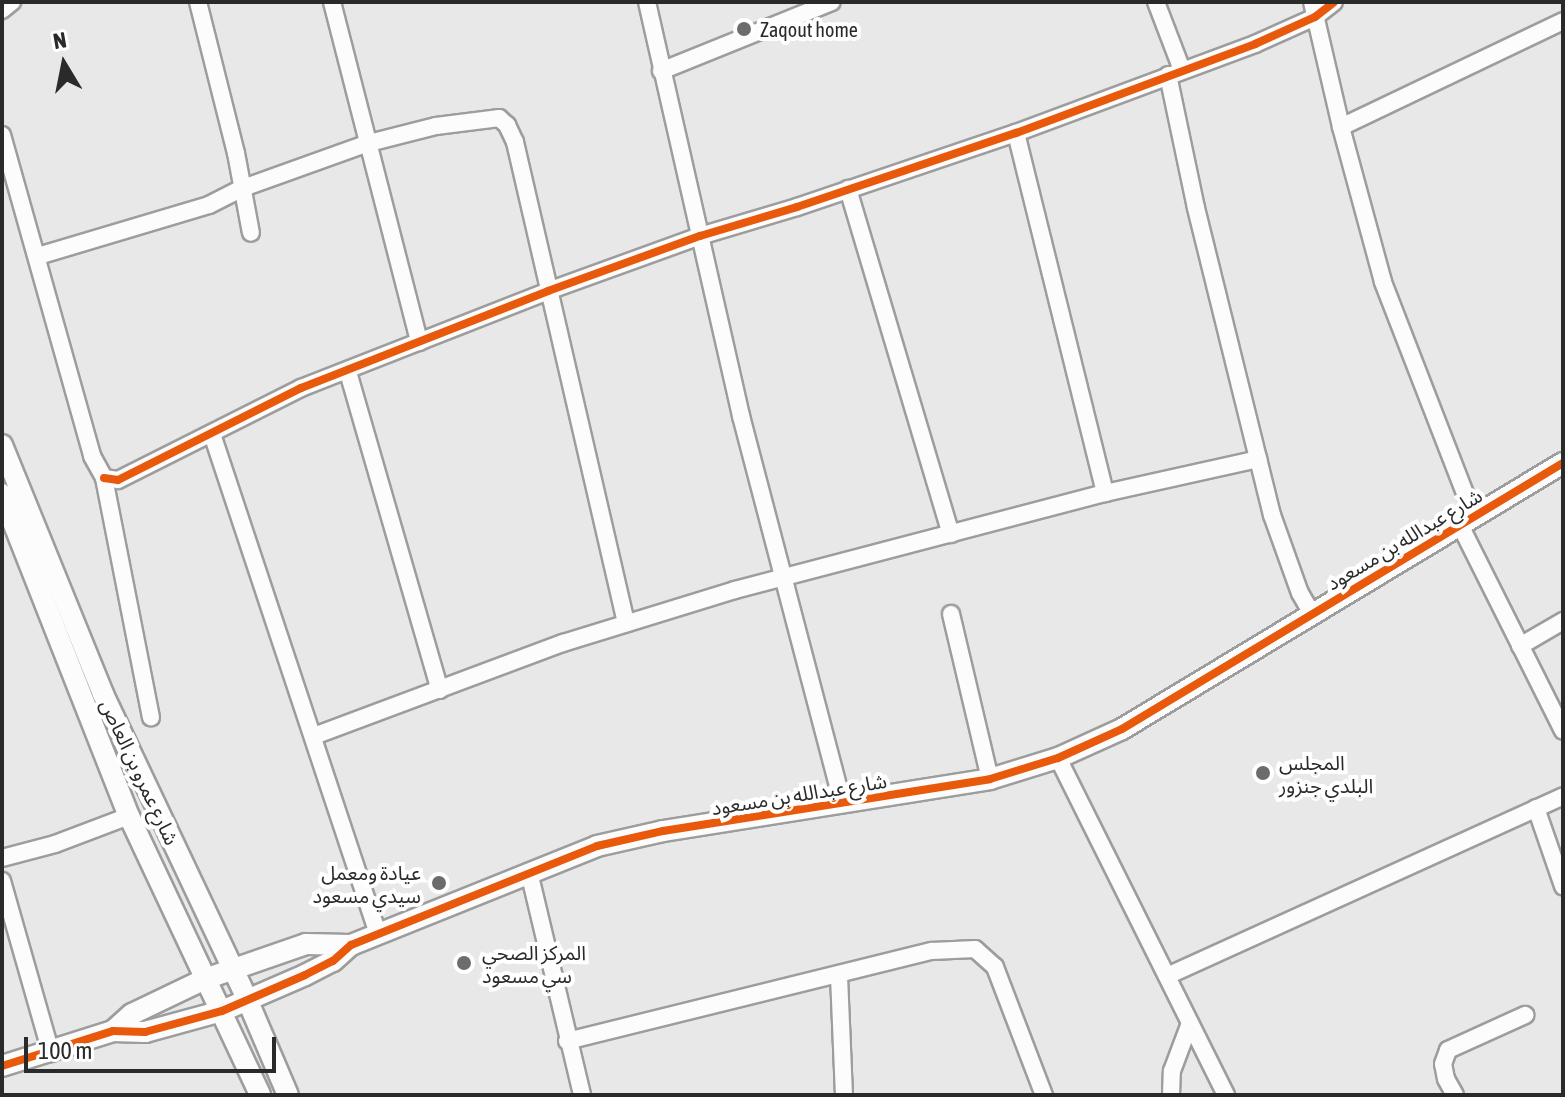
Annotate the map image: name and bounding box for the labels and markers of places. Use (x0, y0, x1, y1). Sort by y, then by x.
place label: Zaqout home (760, 17, 858, 41)
marker: Zaqout home (735, 20, 753, 38)
place label: المجلس البلدي جنزور (1279, 750, 1373, 797)
marker: المجلس البلدي جنزور (1254, 764, 1272, 782)
place label: عيادة ومعمل سيدي مسعود (312, 860, 421, 907)
marker: عيادة ومعمل سيدي مسعود (428, 872, 450, 894)
place label: المركز الصحي سي مسعود (482, 940, 586, 987)
marker: المركز الصحي سي مسعود (453, 952, 475, 974)

